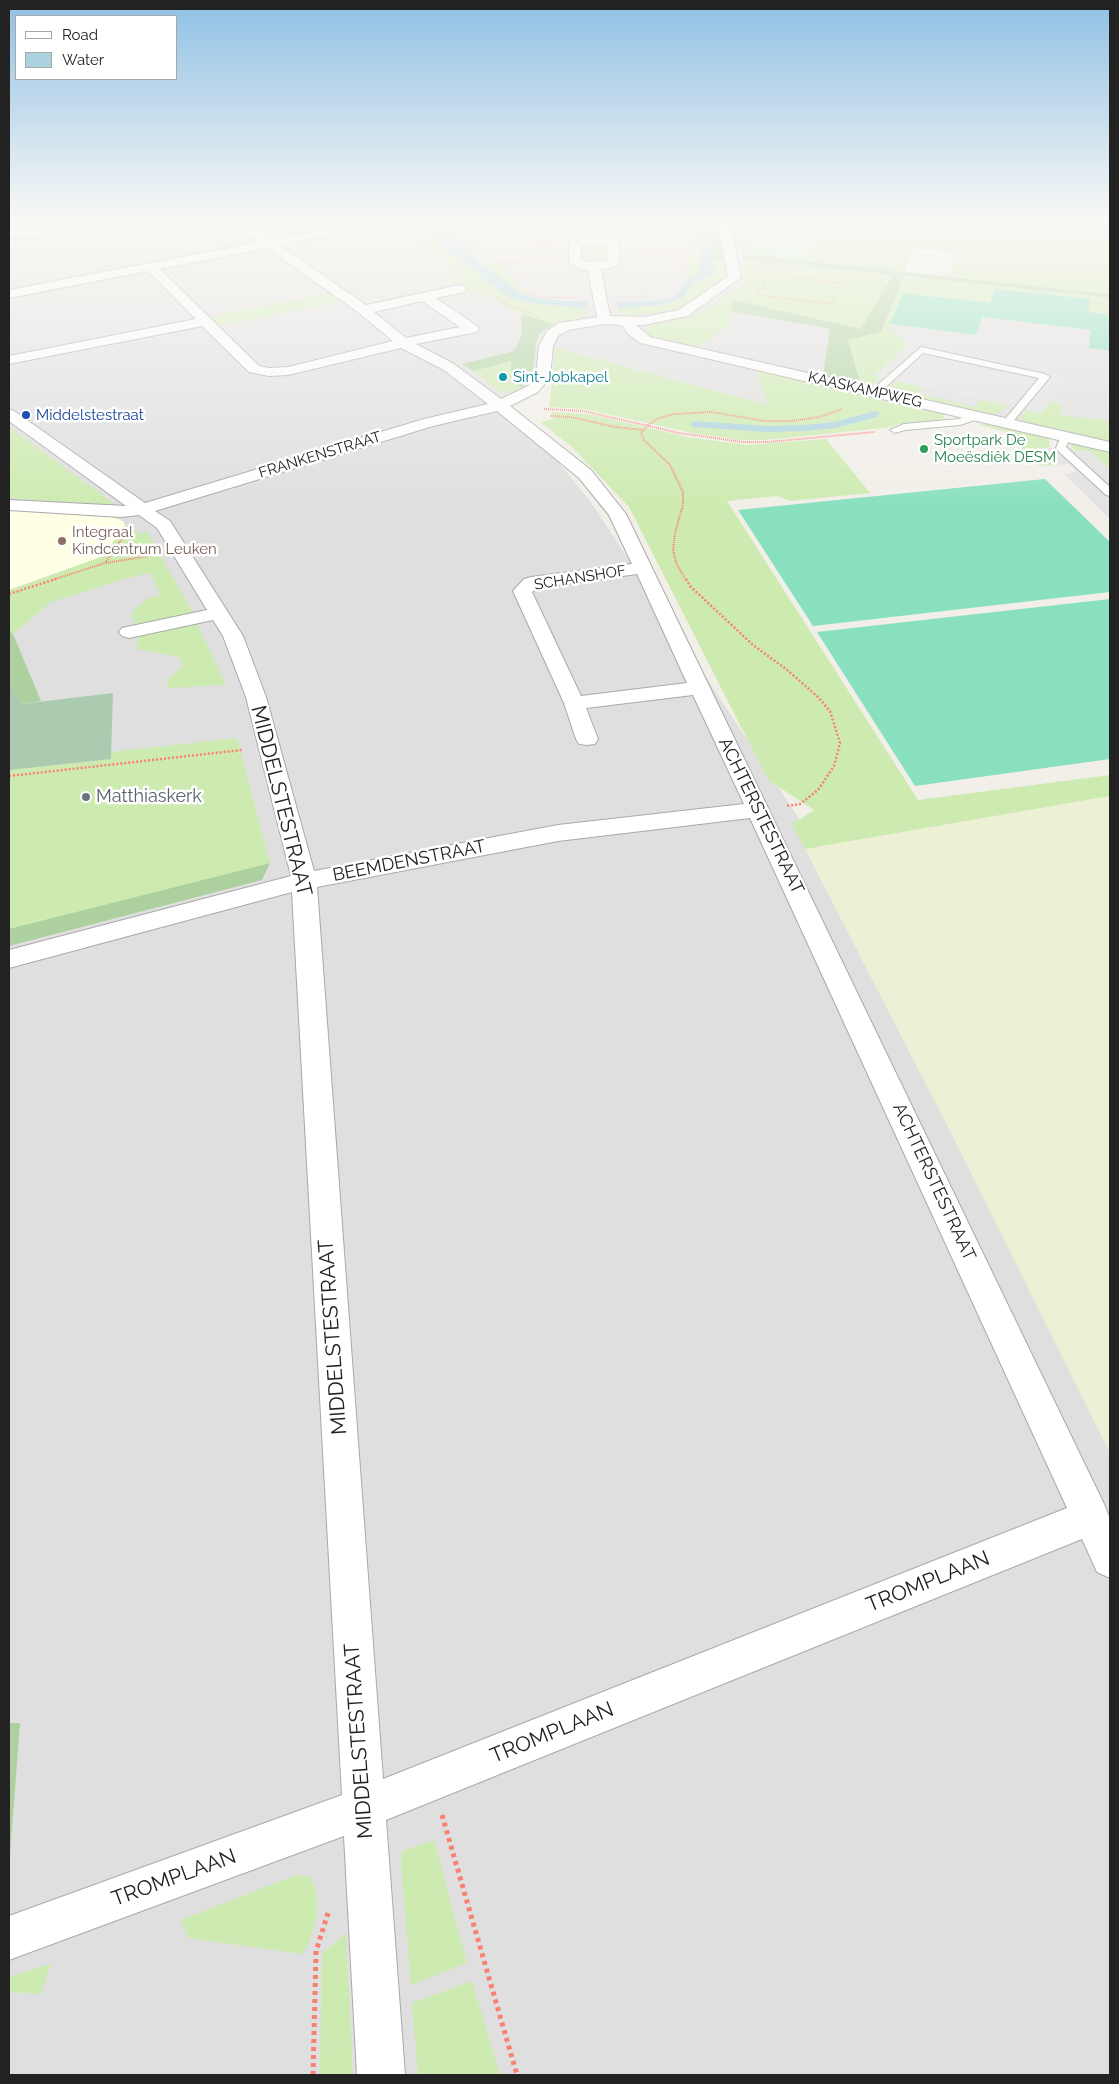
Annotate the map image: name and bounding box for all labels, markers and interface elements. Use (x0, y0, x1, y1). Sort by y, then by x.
legend (15, 15, 178, 80)
text: Road (62, 26, 98, 44)
text: Water (62, 51, 104, 69)
place label: Sint-Jobkapel (513, 368, 608, 386)
street label: KAASKAMPWEG (806, 368, 924, 412)
marker: Sint-Jobkapel (497, 371, 509, 383)
place label: Middelstestraat (36, 406, 144, 424)
marker: Middelstestraat (20, 409, 32, 421)
street label: FRANKENSTRAAT (257, 428, 383, 482)
place label: Sportpark De Moeësdiêk DESM (934, 431, 1056, 466)
marker: Sportpark De Moeësdiêk DESM (918, 443, 930, 455)
place label: Integraal Kindcentrum Leuken (72, 523, 217, 558)
marker: Integraal Kindcentrum Leuken (56, 535, 68, 547)
street label: SCHANSHOF (533, 562, 627, 594)
street label: MIDDELSTESTRAAT (245, 703, 317, 899)
street label: ACHTERSTESTRAAT (714, 734, 808, 898)
place label: Matthiaskerk (96, 786, 202, 808)
marker: Matthiaskerk (80, 791, 92, 803)
street label: BEEMDENSTRAAT (331, 836, 487, 886)
street label: ACHTERSTESTRAAT (888, 1100, 980, 1264)
street label: MIDDELSTESTRAAT (314, 1238, 352, 1436)
street label: TROMPLAAN (863, 1546, 993, 1618)
street label: MIDDELSTESTRAAT (340, 1642, 378, 1840)
street label: TROMPLAAN (487, 1697, 617, 1769)
street label: TROMPLAAN (108, 1844, 240, 1912)

